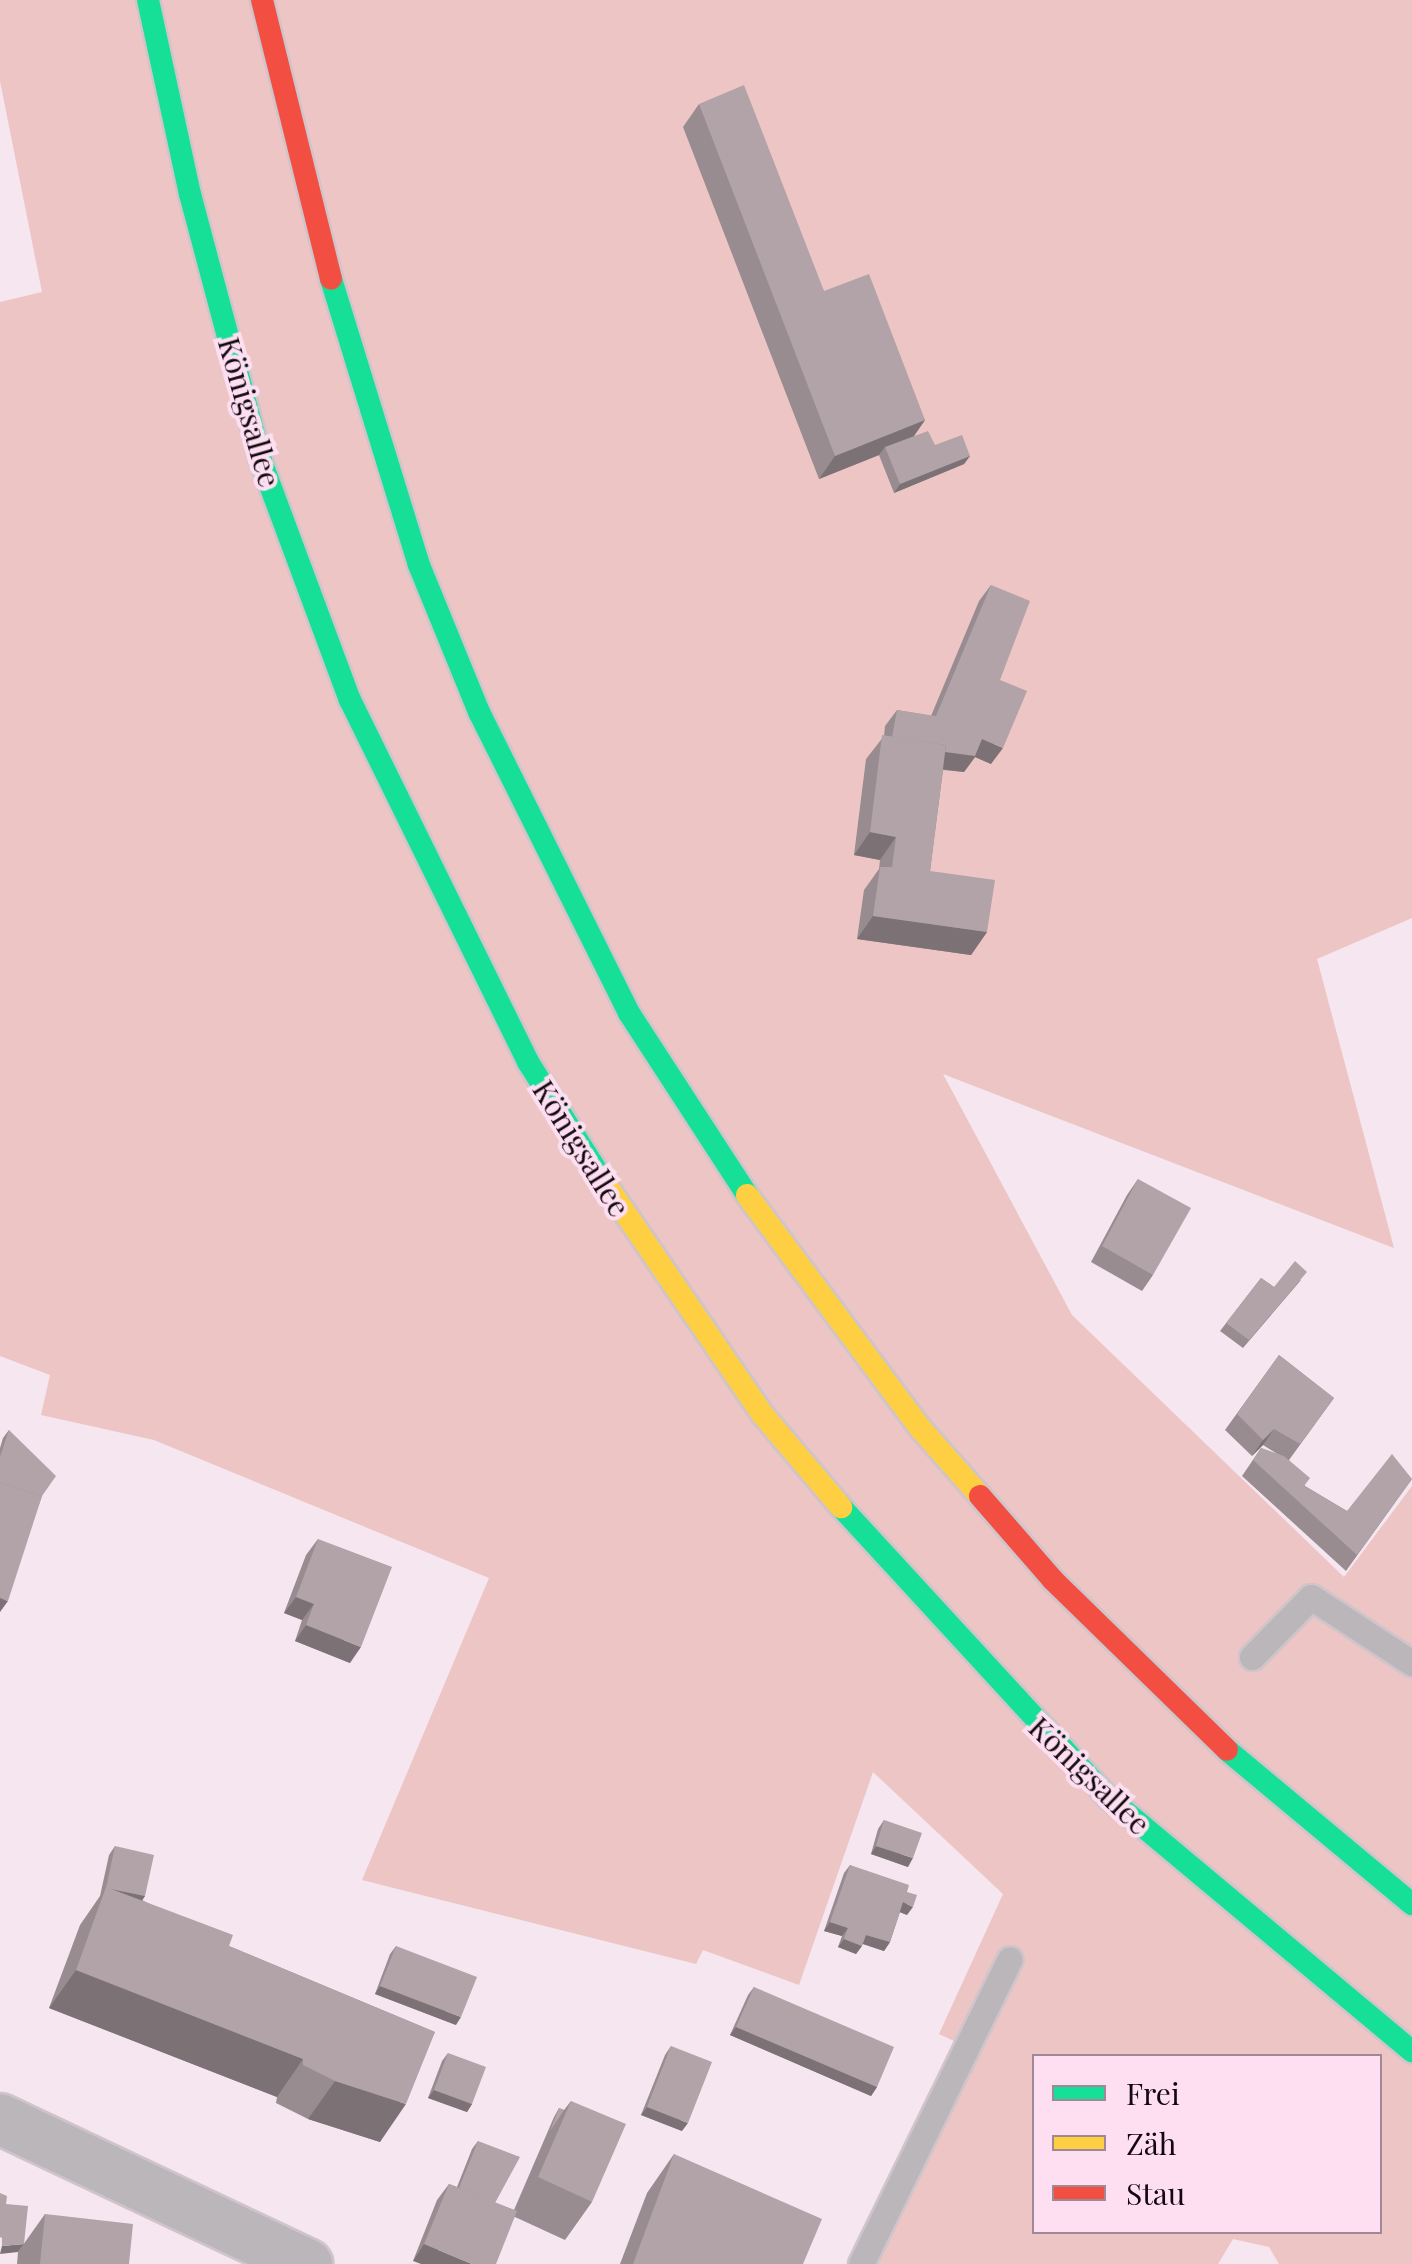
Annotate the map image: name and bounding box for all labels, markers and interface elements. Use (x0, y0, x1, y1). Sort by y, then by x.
street label: Königsallee (211, 333, 289, 491)
street label: Königsallee (526, 1073, 638, 1223)
street label: Königsallee (1022, 1709, 1158, 1841)
legend (1032, 2054, 1382, 2234)
text: Frei (1126, 2073, 1180, 2113)
text: Zäh (1126, 2123, 1176, 2163)
text: Stau (1126, 2173, 1185, 2213)

